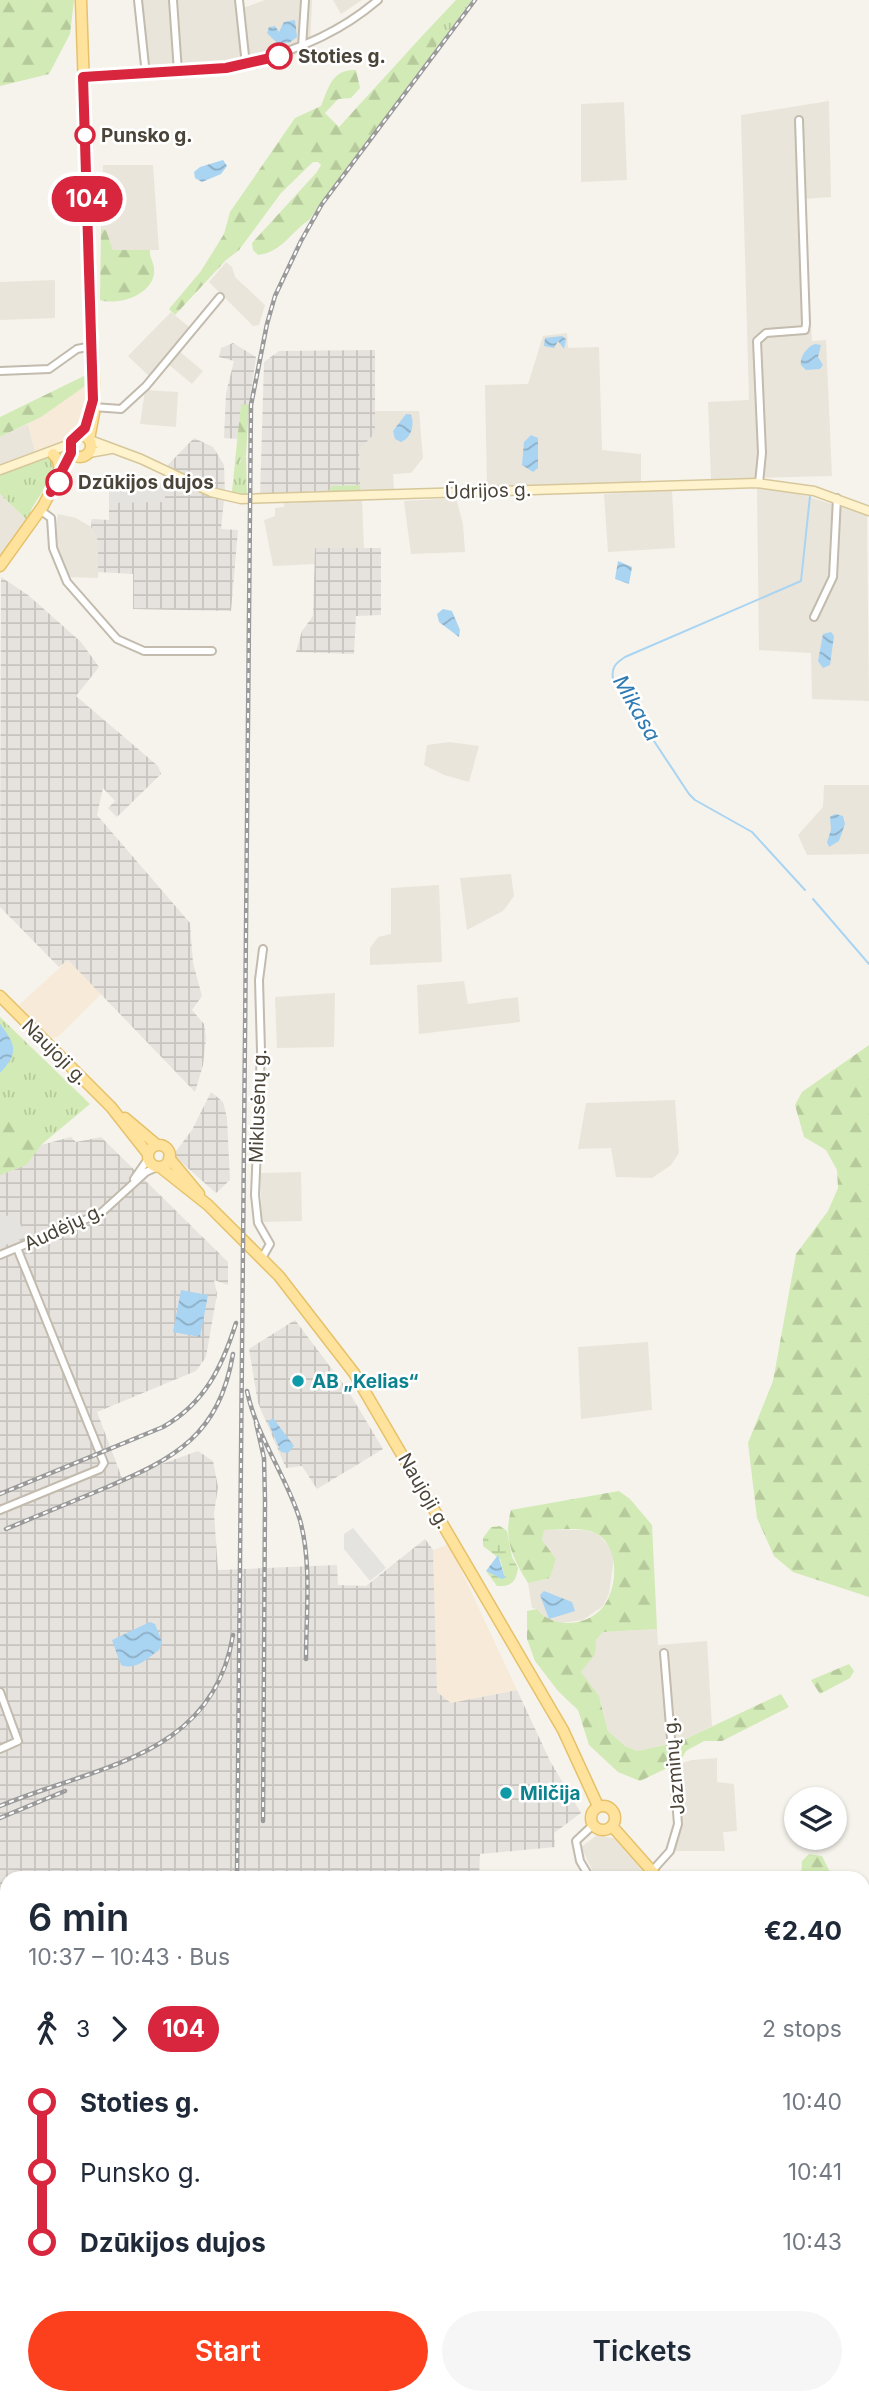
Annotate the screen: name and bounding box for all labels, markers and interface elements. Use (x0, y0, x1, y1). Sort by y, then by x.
marker: Stoties g. (266, 43, 292, 69)
place label: Stoties g. (298, 45, 386, 68)
place label: Punsko g. (101, 124, 193, 147)
marker: Punsko g. (75, 125, 95, 145)
line badge: 104 (47, 176, 127, 222)
text: 104 (66, 184, 108, 213)
marker: Dzūkijos dujos (46, 469, 72, 495)
place label: Dzūkijos dujos (78, 471, 214, 494)
street label: Ūdrijos g. (444, 478, 532, 504)
water label: Mikasa (608, 671, 666, 746)
street label: Naujoji g. (17, 1014, 93, 1090)
street label: Miklusėnų g. (245, 1049, 271, 1163)
street label: Audėjų g. (20, 1199, 108, 1255)
place label: AB „Kelias“ (312, 1370, 418, 1393)
marker: AB „Kelias“ (290, 1373, 306, 1389)
street label: Naujoji g. (393, 1449, 455, 1533)
street label: Jazminų g. (658, 1716, 690, 1816)
place label: Milčija (520, 1782, 581, 1805)
marker: Milčija (498, 1785, 514, 1801)
map controls (784, 1787, 847, 1850)
button: layers (784, 1787, 847, 1850)
text: 6 min (28, 1894, 129, 1940)
text: €2.40 (764, 1915, 842, 1946)
text: 10:37 – 10:43 · Bus (28, 1943, 230, 1971)
icon: walk (28, 2010, 66, 2048)
icon: forward (100, 2010, 138, 2048)
text: 104 (162, 2014, 205, 2043)
text: 3 (76, 2015, 90, 2043)
text: 2 stops (762, 2015, 842, 2043)
text: Stoties g. (80, 2087, 200, 2118)
text: 10:40 (782, 2088, 842, 2116)
text: Punsko g. (80, 2157, 201, 2188)
text: 10:41 (788, 2158, 842, 2186)
text: Dzūkijos dujos (80, 2227, 266, 2258)
text: 10:43 (782, 2228, 842, 2256)
button: Start (28, 2311, 428, 2391)
button: Tickets (442, 2311, 842, 2391)

